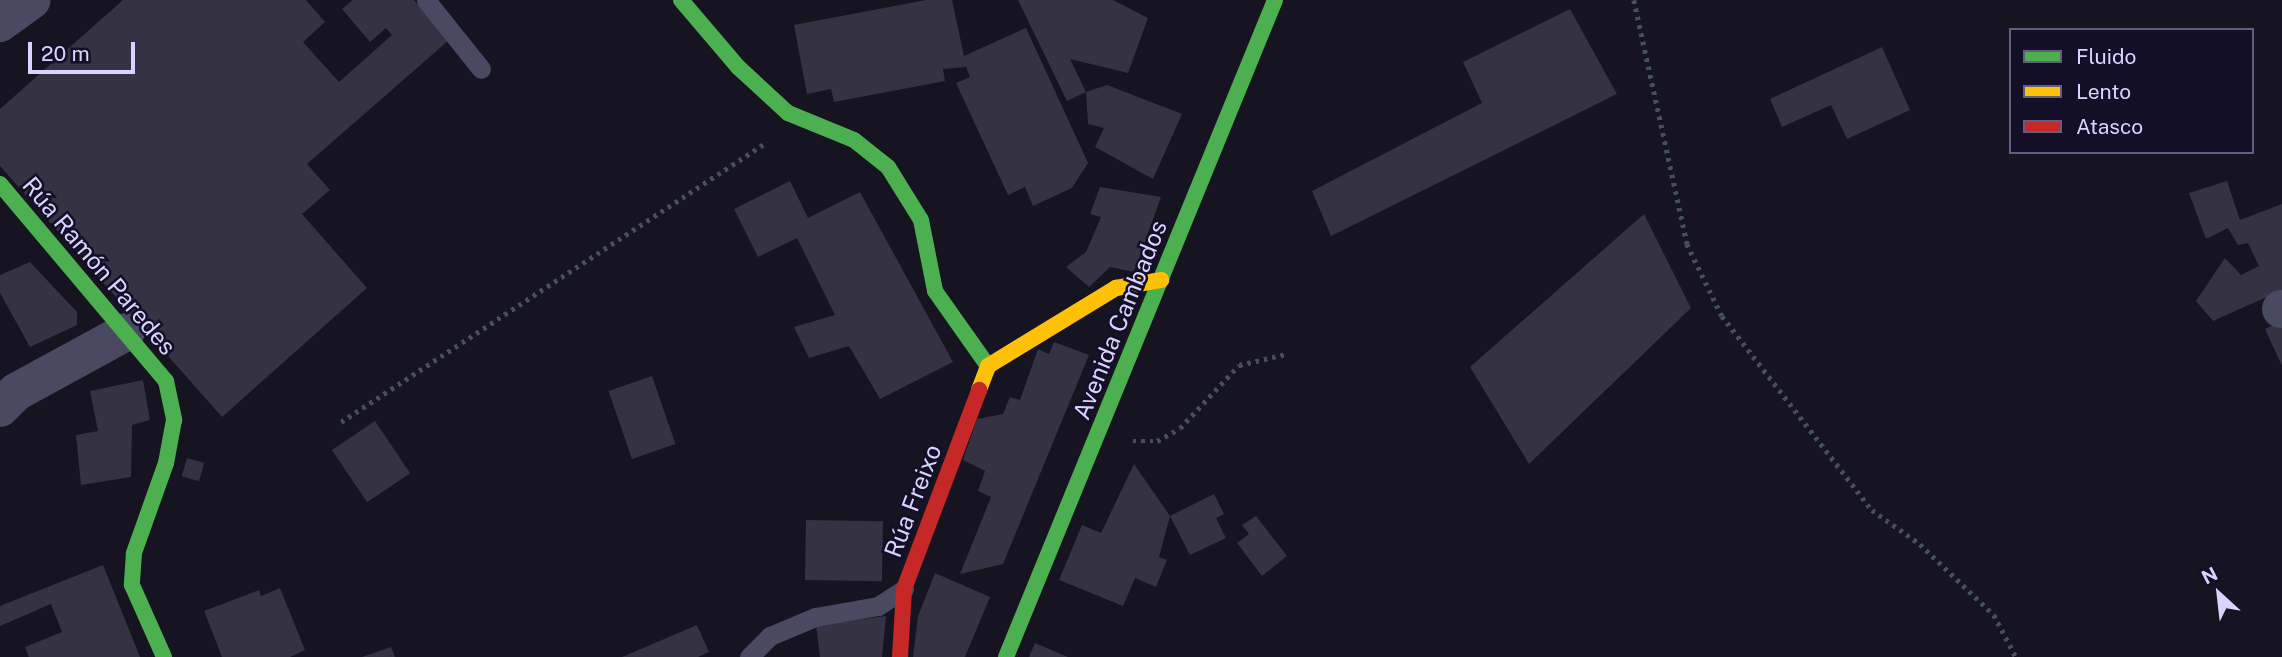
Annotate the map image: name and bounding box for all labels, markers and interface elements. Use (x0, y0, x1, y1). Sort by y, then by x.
scale bar (32, 28, 138, 72)
legend (2009, 28, 2254, 154)
text: 20 m (41, 41, 90, 66)
text: Fluido (2076, 44, 2136, 69)
text: Lento (2076, 79, 2131, 104)
text: Atasco (2076, 114, 2143, 139)
street label: Rúa Ramón Paredes (16, 171, 182, 361)
street label: Avenida Cambados (1067, 216, 1173, 424)
street label: Rúa Freixo (878, 440, 948, 562)
north arrow (2184, 559, 2254, 629)
text: N (2198, 562, 2221, 588)

